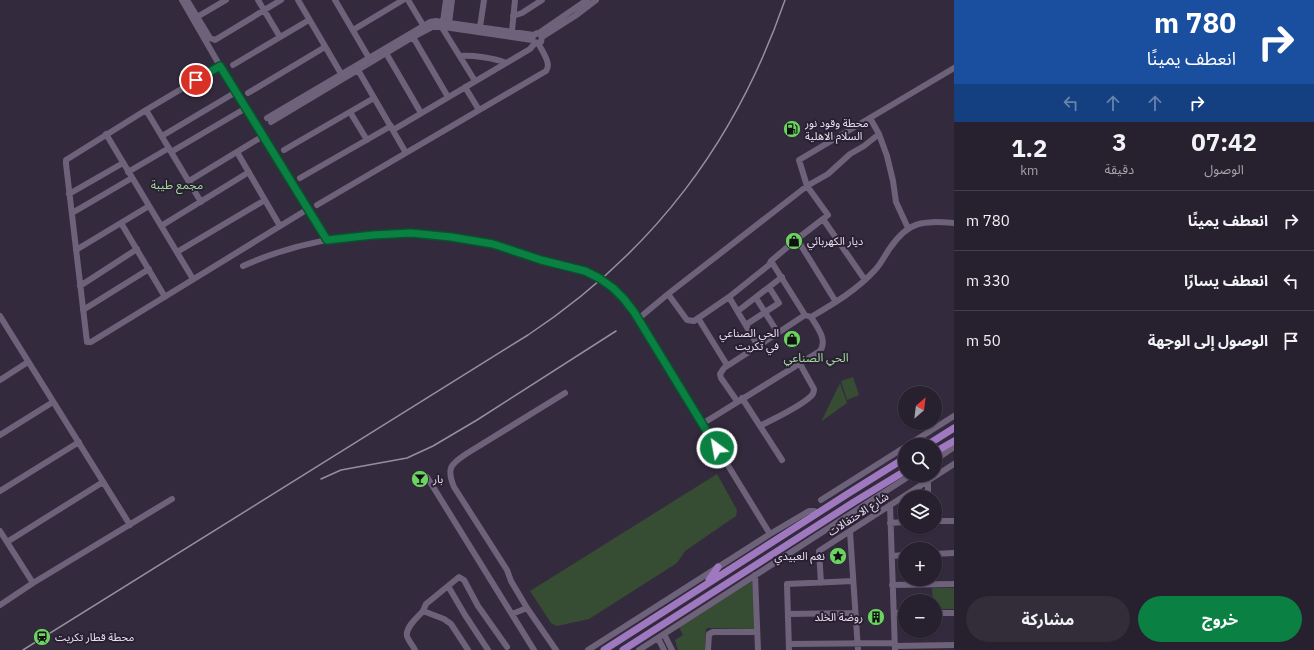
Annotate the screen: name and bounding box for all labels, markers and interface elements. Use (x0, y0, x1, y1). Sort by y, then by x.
text: 780 m (1154, 4, 1236, 41)
icon: right (1250, 16, 1302, 68)
text: انعطف يمينًا (1147, 47, 1236, 70)
pin (179, 63, 213, 97)
icon: arrive (185, 69, 207, 91)
icon: left (1060, 92, 1082, 114)
icon: ahead (1102, 92, 1124, 114)
icon: ahead (1144, 92, 1166, 114)
icon: right (1186, 92, 1208, 114)
place label: محطة وقود نور السلام الاهلية (804, 116, 869, 144)
fuel station icon: محطة وقود نور السلام الاهلية (782, 119, 802, 139)
text: 3 (1112, 126, 1127, 158)
text: 07:42 (1191, 126, 1257, 158)
text: 1.2 (1011, 132, 1047, 164)
text: دقيقة (1105, 161, 1134, 178)
text: الوصول (1204, 161, 1244, 178)
text: km (1020, 162, 1038, 179)
district label: مجمع طيبة (151, 177, 203, 194)
icon: right (1280, 210, 1302, 232)
text: 780 m (966, 211, 1010, 230)
text: انعطف يمينًا (1188, 211, 1268, 230)
shop icon: ديار الكهربائي (784, 231, 804, 251)
place label: ديار الكهربائي (807, 234, 863, 251)
icon: left (1280, 270, 1302, 292)
text: 330 m (966, 271, 1010, 290)
text: انعطف يسارًا (1184, 271, 1268, 290)
place label: الحي الصناعي في تكريت (719, 326, 779, 356)
shop icon: الحي الصناعي في تكريت (782, 329, 802, 349)
icon: arrive (1280, 330, 1302, 352)
text: 50 m (966, 331, 1001, 350)
text: الوصول إلى الوجهة (1148, 331, 1268, 350)
district label: الحي الصناعي (783, 350, 849, 367)
north arrow (898, 386, 942, 430)
map controls (898, 386, 942, 638)
position arrow (696, 427, 738, 469)
button: search (898, 438, 942, 482)
bar icon: بار (410, 469, 430, 489)
place label: بار (432, 472, 443, 486)
street label: شارع الاحتفالات (825, 489, 892, 540)
button: layers (898, 490, 942, 534)
button: + (898, 542, 942, 586)
place icon: نغم العبيدي (828, 546, 848, 566)
place label: نغم العبيدي (774, 549, 825, 566)
button: − (898, 594, 942, 638)
button: مشاركة (966, 596, 1130, 642)
button: خروج (1138, 596, 1302, 642)
building icon: روضة الخلد (866, 607, 886, 627)
place label: روضة الخلد (815, 610, 863, 624)
station icon: محطة قطار تكريت (32, 627, 52, 647)
place label: محطة قطار تكريت (55, 630, 135, 644)

